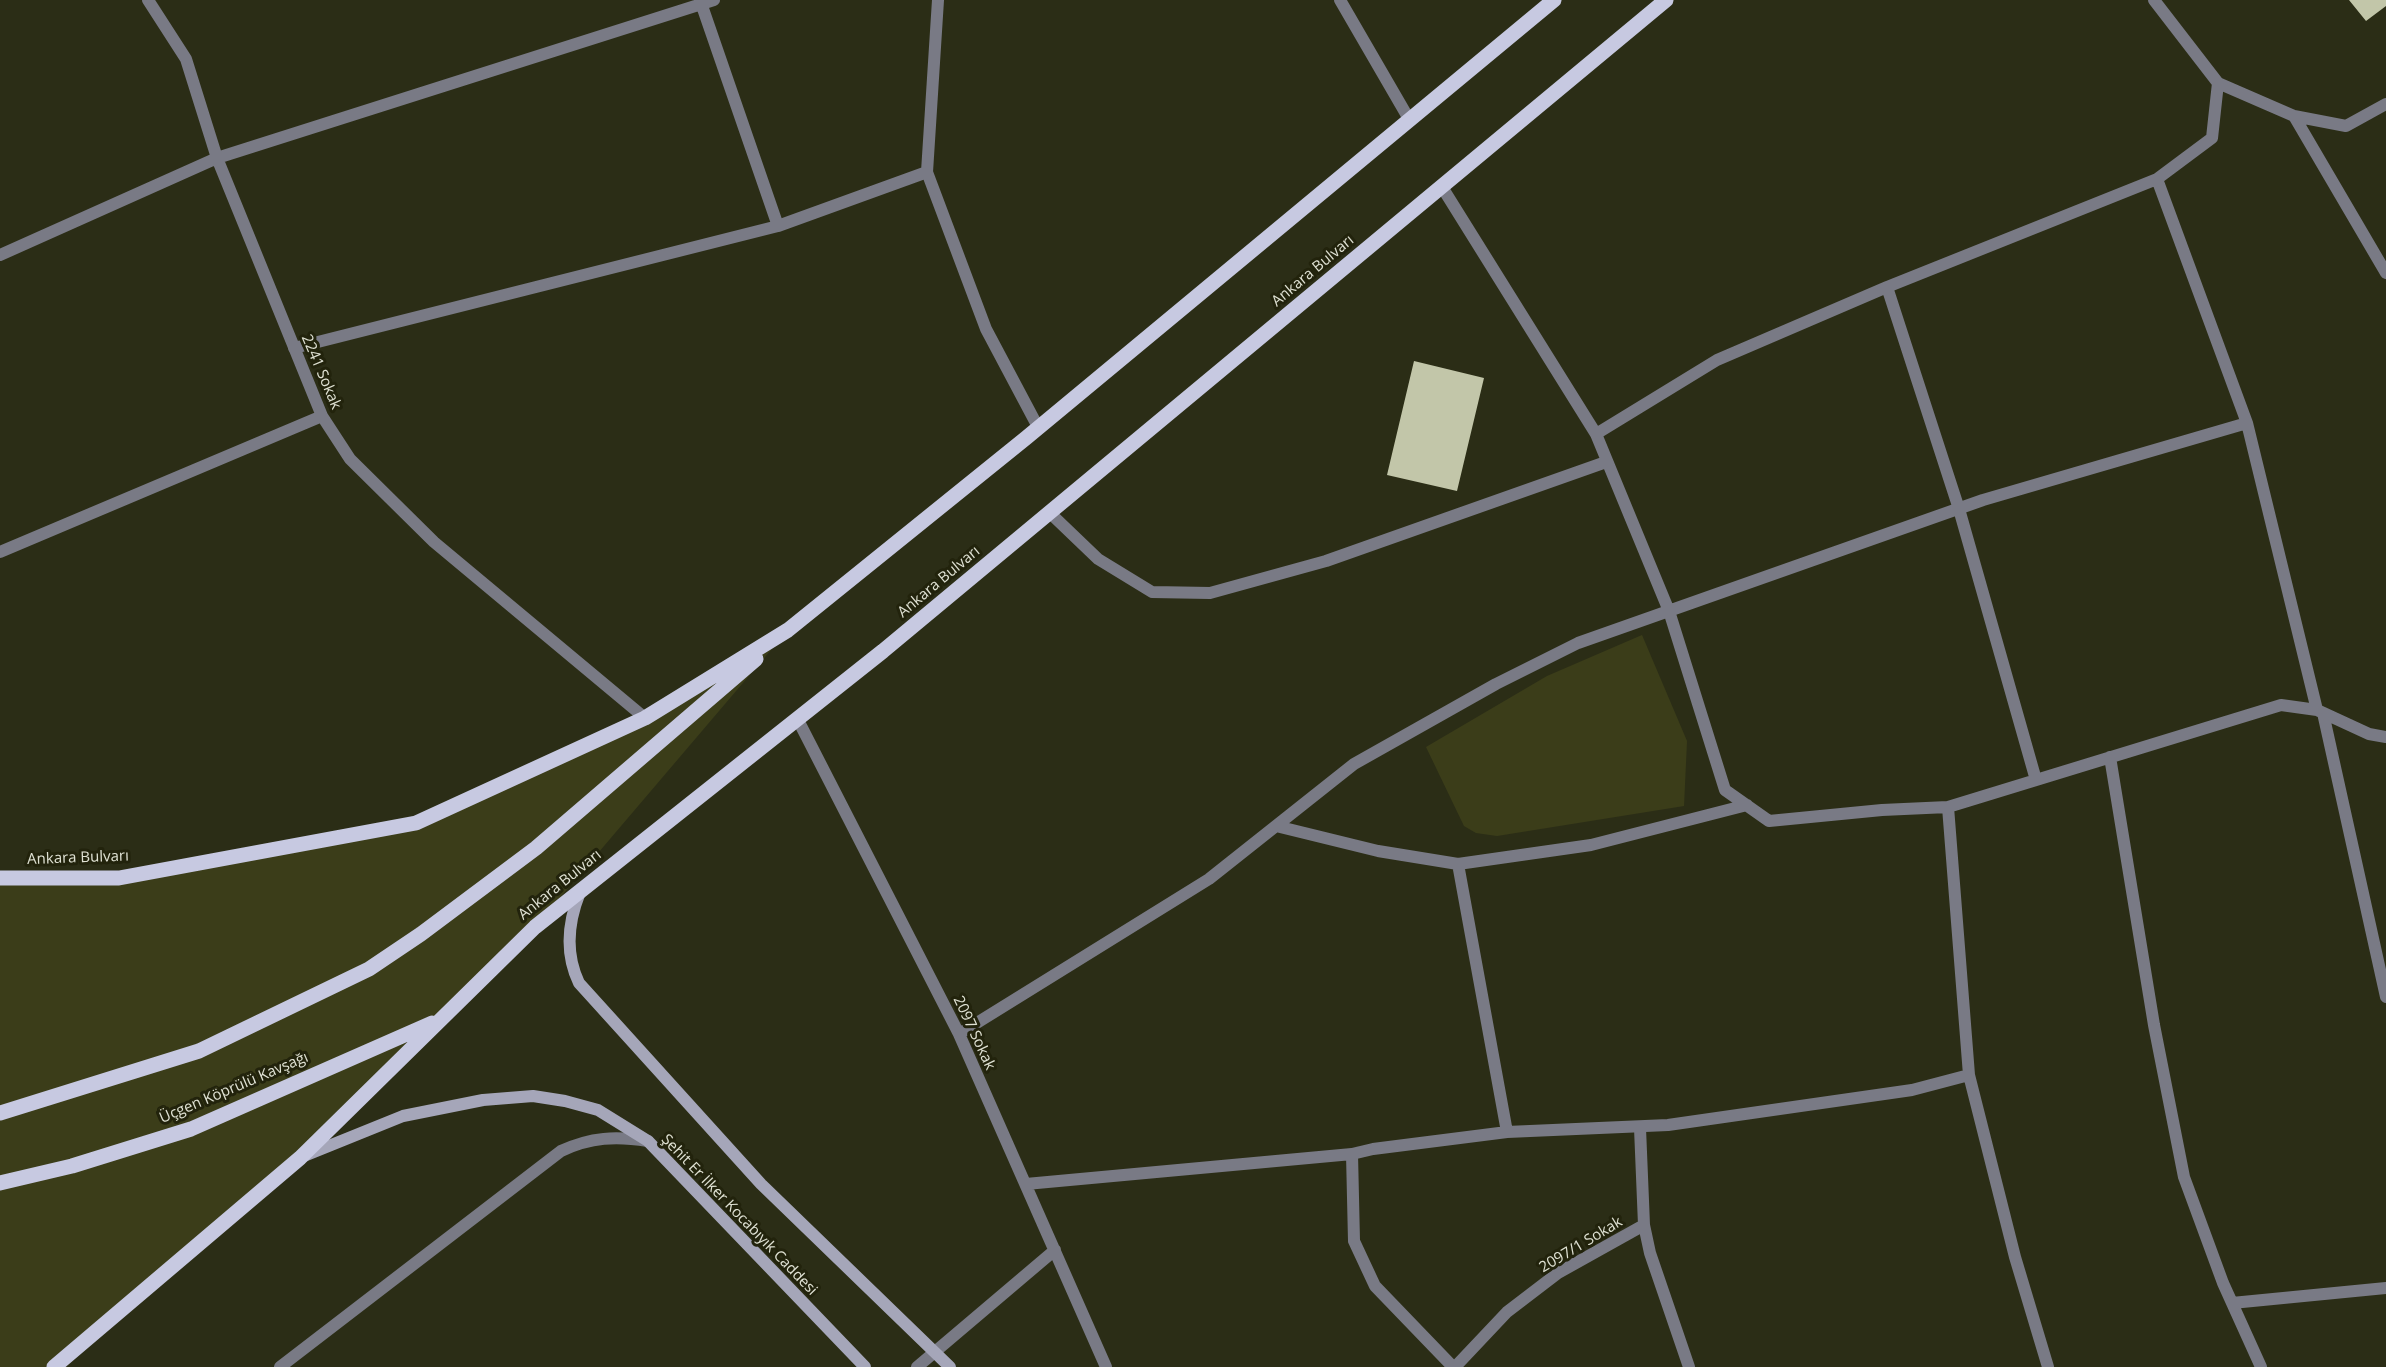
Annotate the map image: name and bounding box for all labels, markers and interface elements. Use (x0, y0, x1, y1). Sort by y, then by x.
street label: Ankara Bulvarı (1268, 231, 1358, 311)
street label: 2241 Sokak (297, 332, 345, 412)
street label: Ankara Bulvarı (894, 542, 984, 622)
street label: Ankara Bulvarı (515, 846, 605, 924)
street label: Ankara Bulvarı (27, 847, 129, 869)
street label: 2097 Sokak (949, 993, 999, 1073)
street label: Üçgen Köprülü Kavşağı (157, 1048, 311, 1128)
street label: Şehit Er İlker Kocabıyık Caddesi (657, 1131, 821, 1299)
street label: 2097/1 Sokak (1536, 1213, 1626, 1277)

